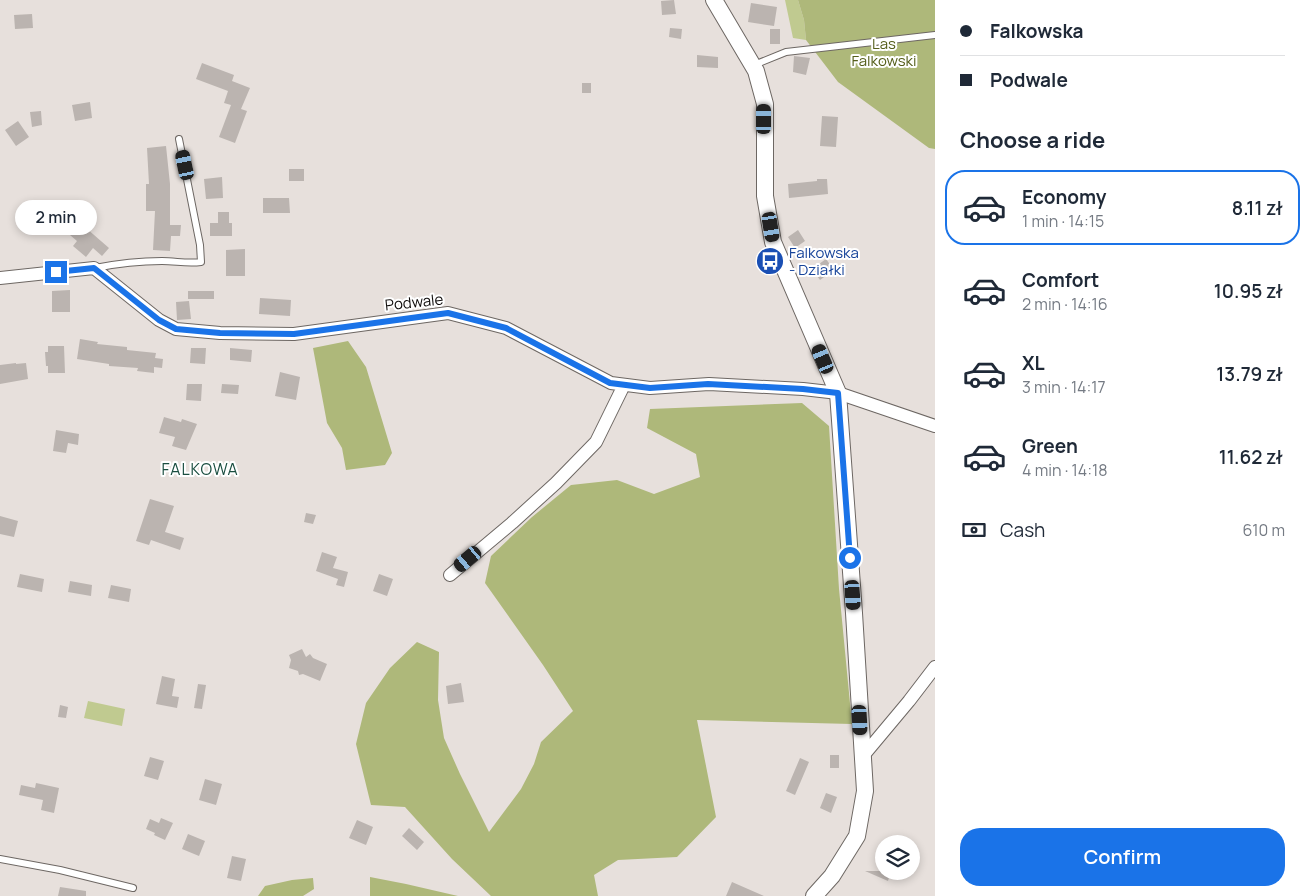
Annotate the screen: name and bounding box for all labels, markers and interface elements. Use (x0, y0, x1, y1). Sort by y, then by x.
text: Falkowska (990, 18, 1084, 44)
park label: Las Falkowski (852, 33, 916, 71)
text: Podwale (990, 67, 1068, 93)
car (756, 104, 771, 134)
text: Choose a ride (960, 125, 1105, 155)
car (174, 149, 195, 181)
text: Economy (1022, 184, 1106, 210)
icon: car (962, 185, 1007, 230)
text: 8.11 zł (1232, 195, 1283, 221)
callout: 2 min (15, 200, 97, 234)
text: 2 min (36, 206, 76, 228)
text: 1 min · 14:15 (1022, 210, 1104, 232)
car (761, 211, 780, 243)
place label: Falkowska - Działki (789, 242, 859, 280)
bus stop icon: Falkowska - Działki (755, 246, 785, 276)
route end (45, 261, 67, 283)
text: Comfort (1022, 267, 1099, 293)
icon: car (962, 268, 1007, 313)
text: 10.95 zł (1214, 278, 1283, 304)
street label: Podwale (384, 288, 444, 315)
text: 2 min · 14:16 (1022, 293, 1108, 315)
car (810, 342, 835, 376)
text: XL (1022, 350, 1045, 376)
icon: car (962, 351, 1007, 396)
text: 13.79 zł (1216, 361, 1283, 387)
text: 3 min · 14:17 (1022, 376, 1106, 398)
text: Green (1022, 433, 1078, 459)
icon: car (962, 434, 1007, 479)
text: 11.62 zł (1219, 444, 1283, 470)
district label: FALKOWA (161, 458, 239, 480)
text: 4 min · 14:18 (1022, 459, 1107, 481)
icon: cash (960, 516, 988, 544)
text: Cash (1000, 517, 1045, 543)
text: 610 m (1243, 519, 1285, 541)
car (451, 544, 484, 574)
route start (839, 547, 861, 569)
car (844, 580, 861, 610)
car (851, 705, 868, 735)
button: Confirm (960, 828, 1285, 886)
map controls (875, 835, 920, 880)
button: layers (875, 835, 920, 880)

